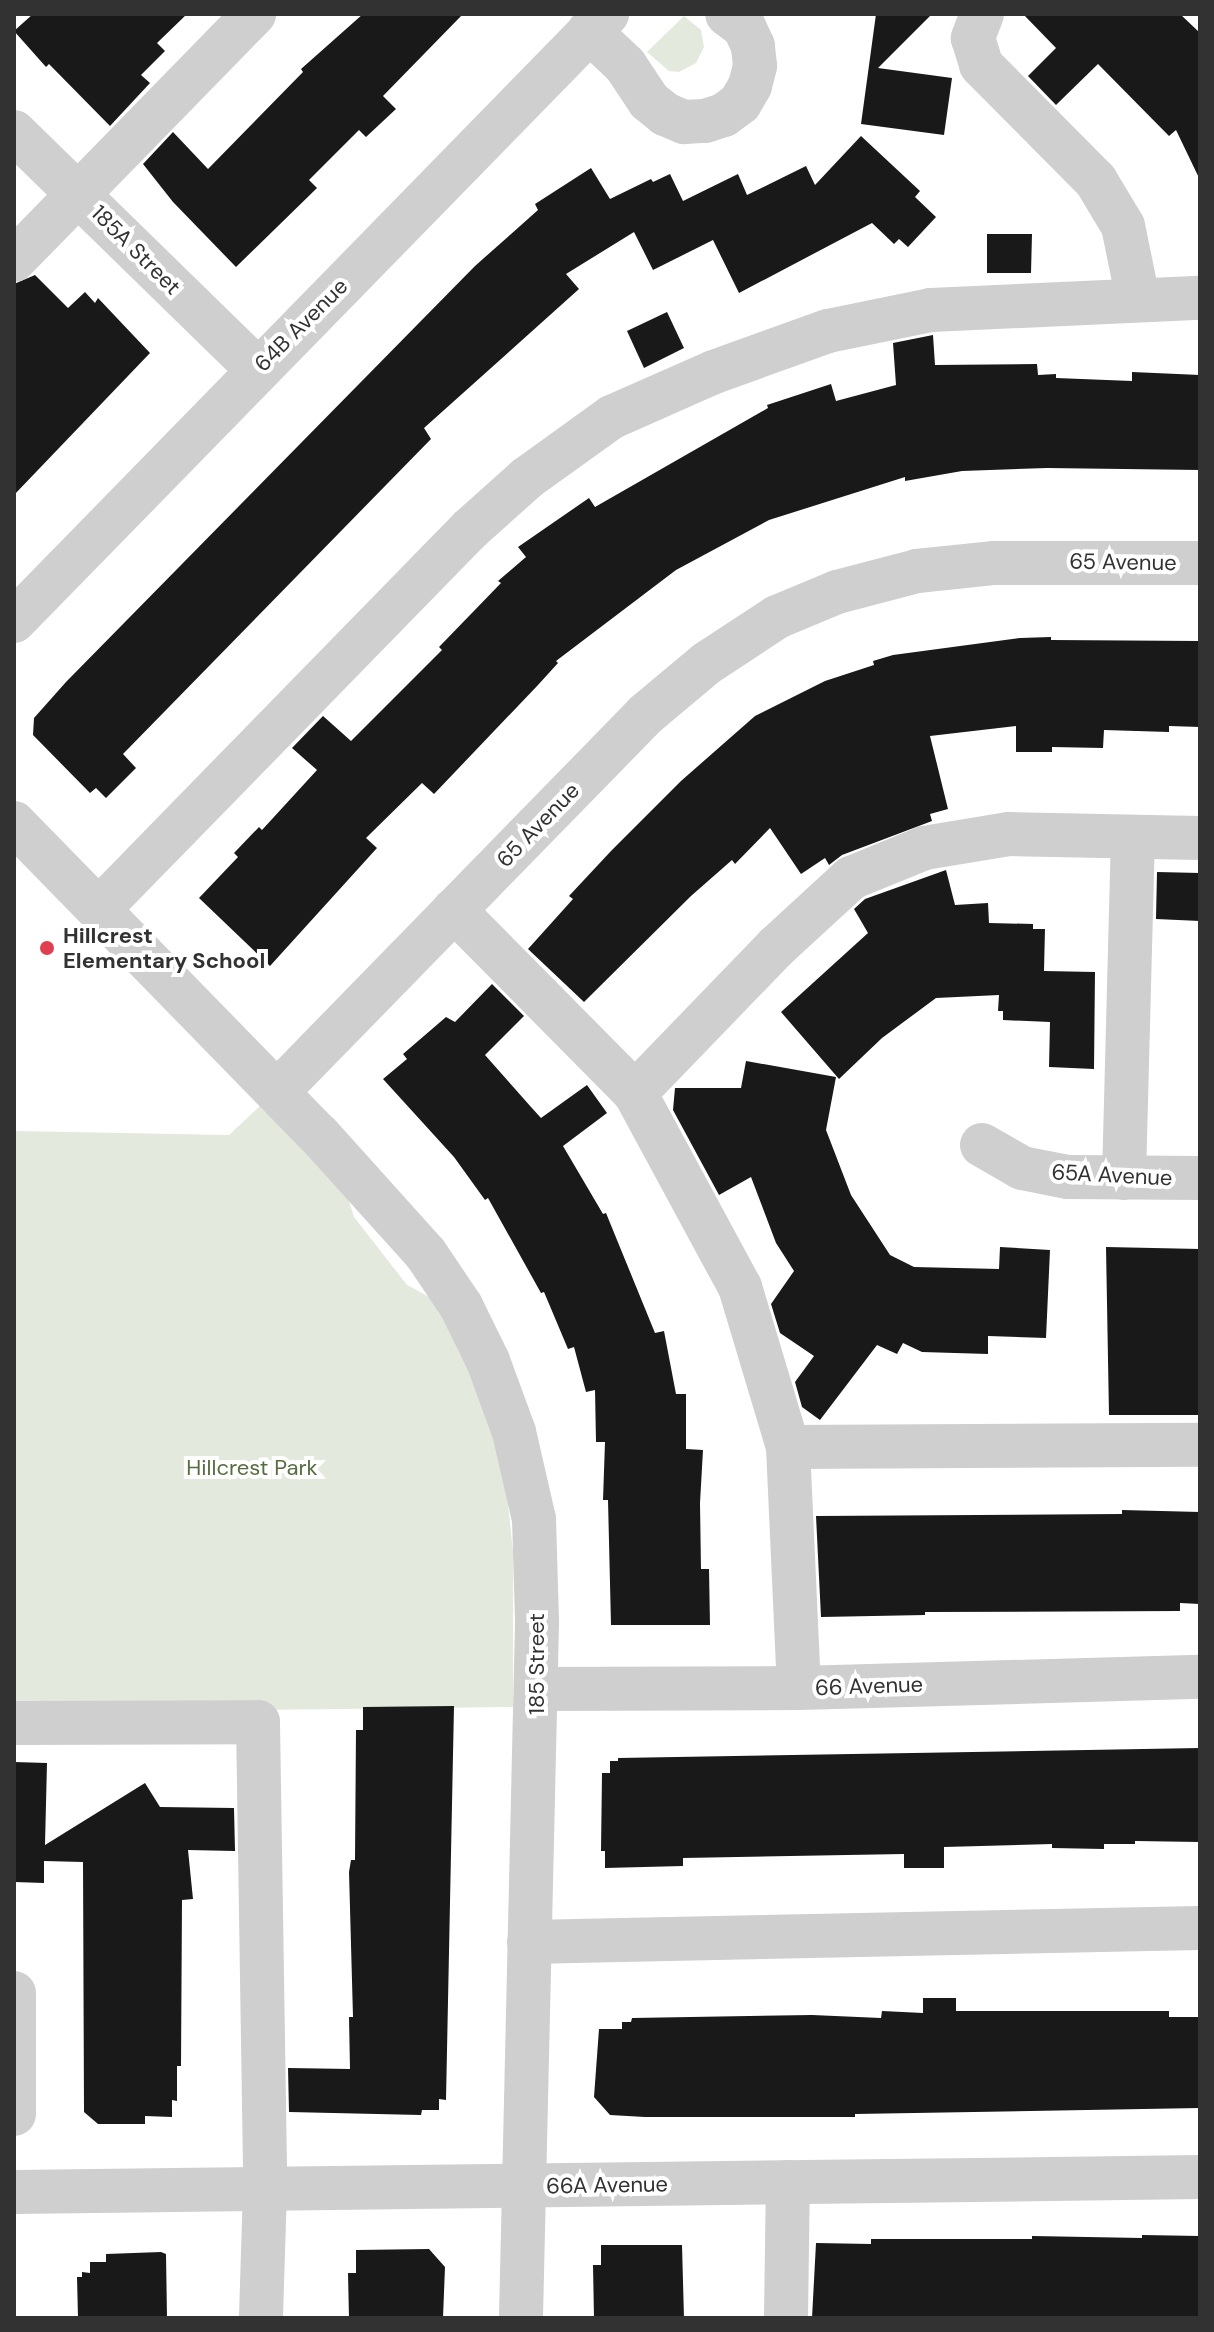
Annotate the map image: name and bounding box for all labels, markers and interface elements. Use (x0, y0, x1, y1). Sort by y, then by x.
street label: 185A Street (86, 200, 186, 300)
street label: 64B Avenue (249, 273, 353, 377)
street label: 65 Avenue (1069, 548, 1177, 576)
street label: 65 Avenue (491, 777, 585, 873)
place label: Hillcrest Elementary School (63, 922, 265, 974)
marker: Hillcrest Elementary School (38, 939, 56, 957)
street label: 65A Avenue (1051, 1159, 1173, 1191)
park label: Hillcrest Park (186, 1455, 318, 1481)
street label: 185 Street (524, 1613, 550, 1715)
street label: 66 Avenue (814, 1671, 924, 1701)
street label: 66A Avenue (546, 2171, 668, 2199)

